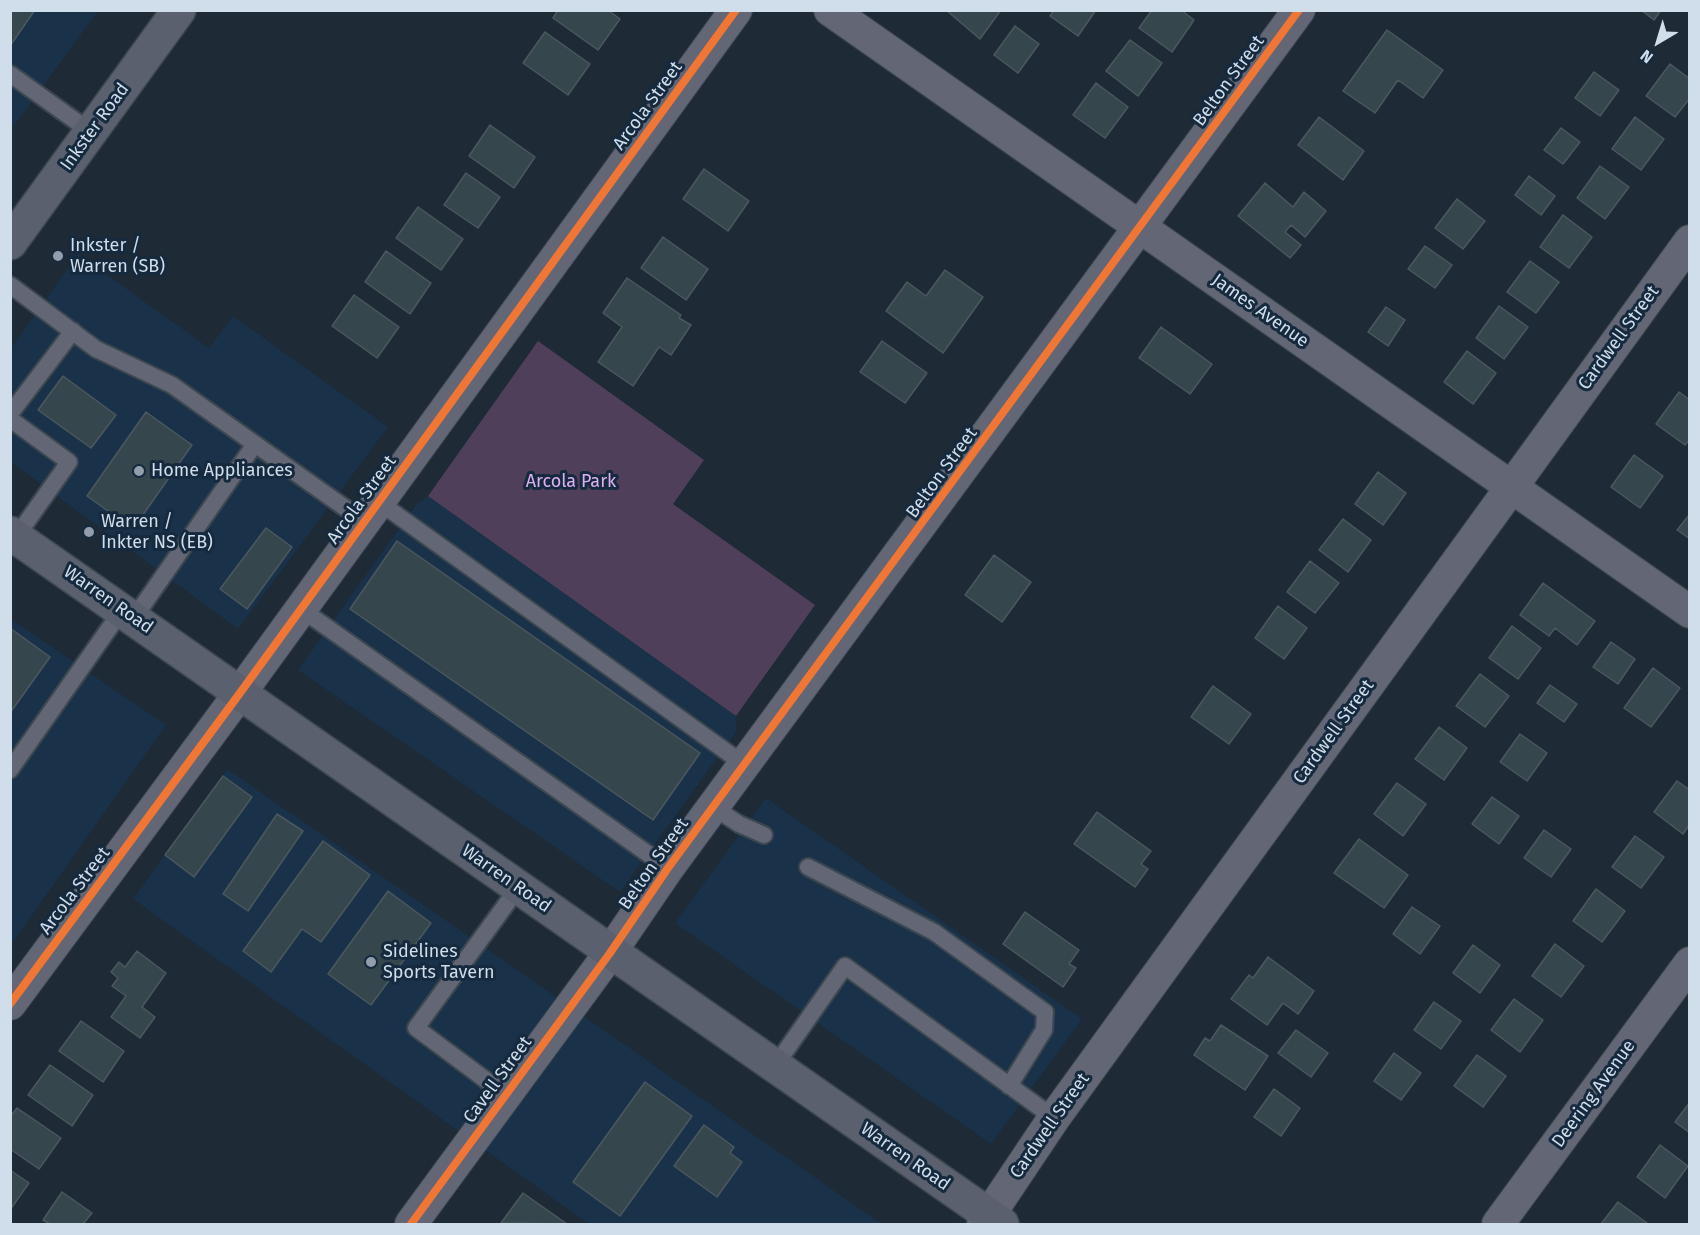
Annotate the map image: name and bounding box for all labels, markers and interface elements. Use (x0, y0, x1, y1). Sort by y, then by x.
north arrow (1628, 12, 1688, 72)
street label: Belton Street (1189, 31, 1269, 131)
text: N (1637, 46, 1657, 67)
street label: Arcola Street (609, 58, 687, 154)
street label: Inkster Road (56, 79, 134, 175)
place label: Inkster / Warren (SB) (70, 235, 165, 278)
marker: Inkster / Warren (SB) (51, 249, 65, 263)
street label: James Avenue (1207, 270, 1313, 352)
street label: Cardwell Street (1574, 282, 1664, 394)
street label: Belton Street (902, 423, 982, 523)
street label: Arcola Street (323, 452, 401, 548)
place label: Home Appliances (151, 460, 293, 482)
marker: Home Appliances (132, 464, 146, 478)
park label: Arcola Park (526, 471, 616, 493)
place label: Warren / Inkter NS (EB) (101, 511, 213, 554)
marker: Warren / Inkter NS (EB) (82, 525, 96, 539)
street label: Warren Road (59, 561, 157, 639)
street label: Cardwell Street (1289, 676, 1379, 788)
street label: Belton Street (614, 814, 694, 914)
street label: Warren Road (457, 840, 555, 918)
street label: Arcola Street (35, 843, 115, 939)
place label: Sidelines Sports Tavern (383, 941, 495, 984)
marker: Sidelines Sports Tavern (364, 955, 378, 969)
street label: Cavell Street (459, 1032, 537, 1128)
street label: Deering Avenue (1548, 1036, 1640, 1152)
street label: Cardwell Street (1006, 1069, 1094, 1183)
street label: Warren Road (856, 1118, 954, 1196)

